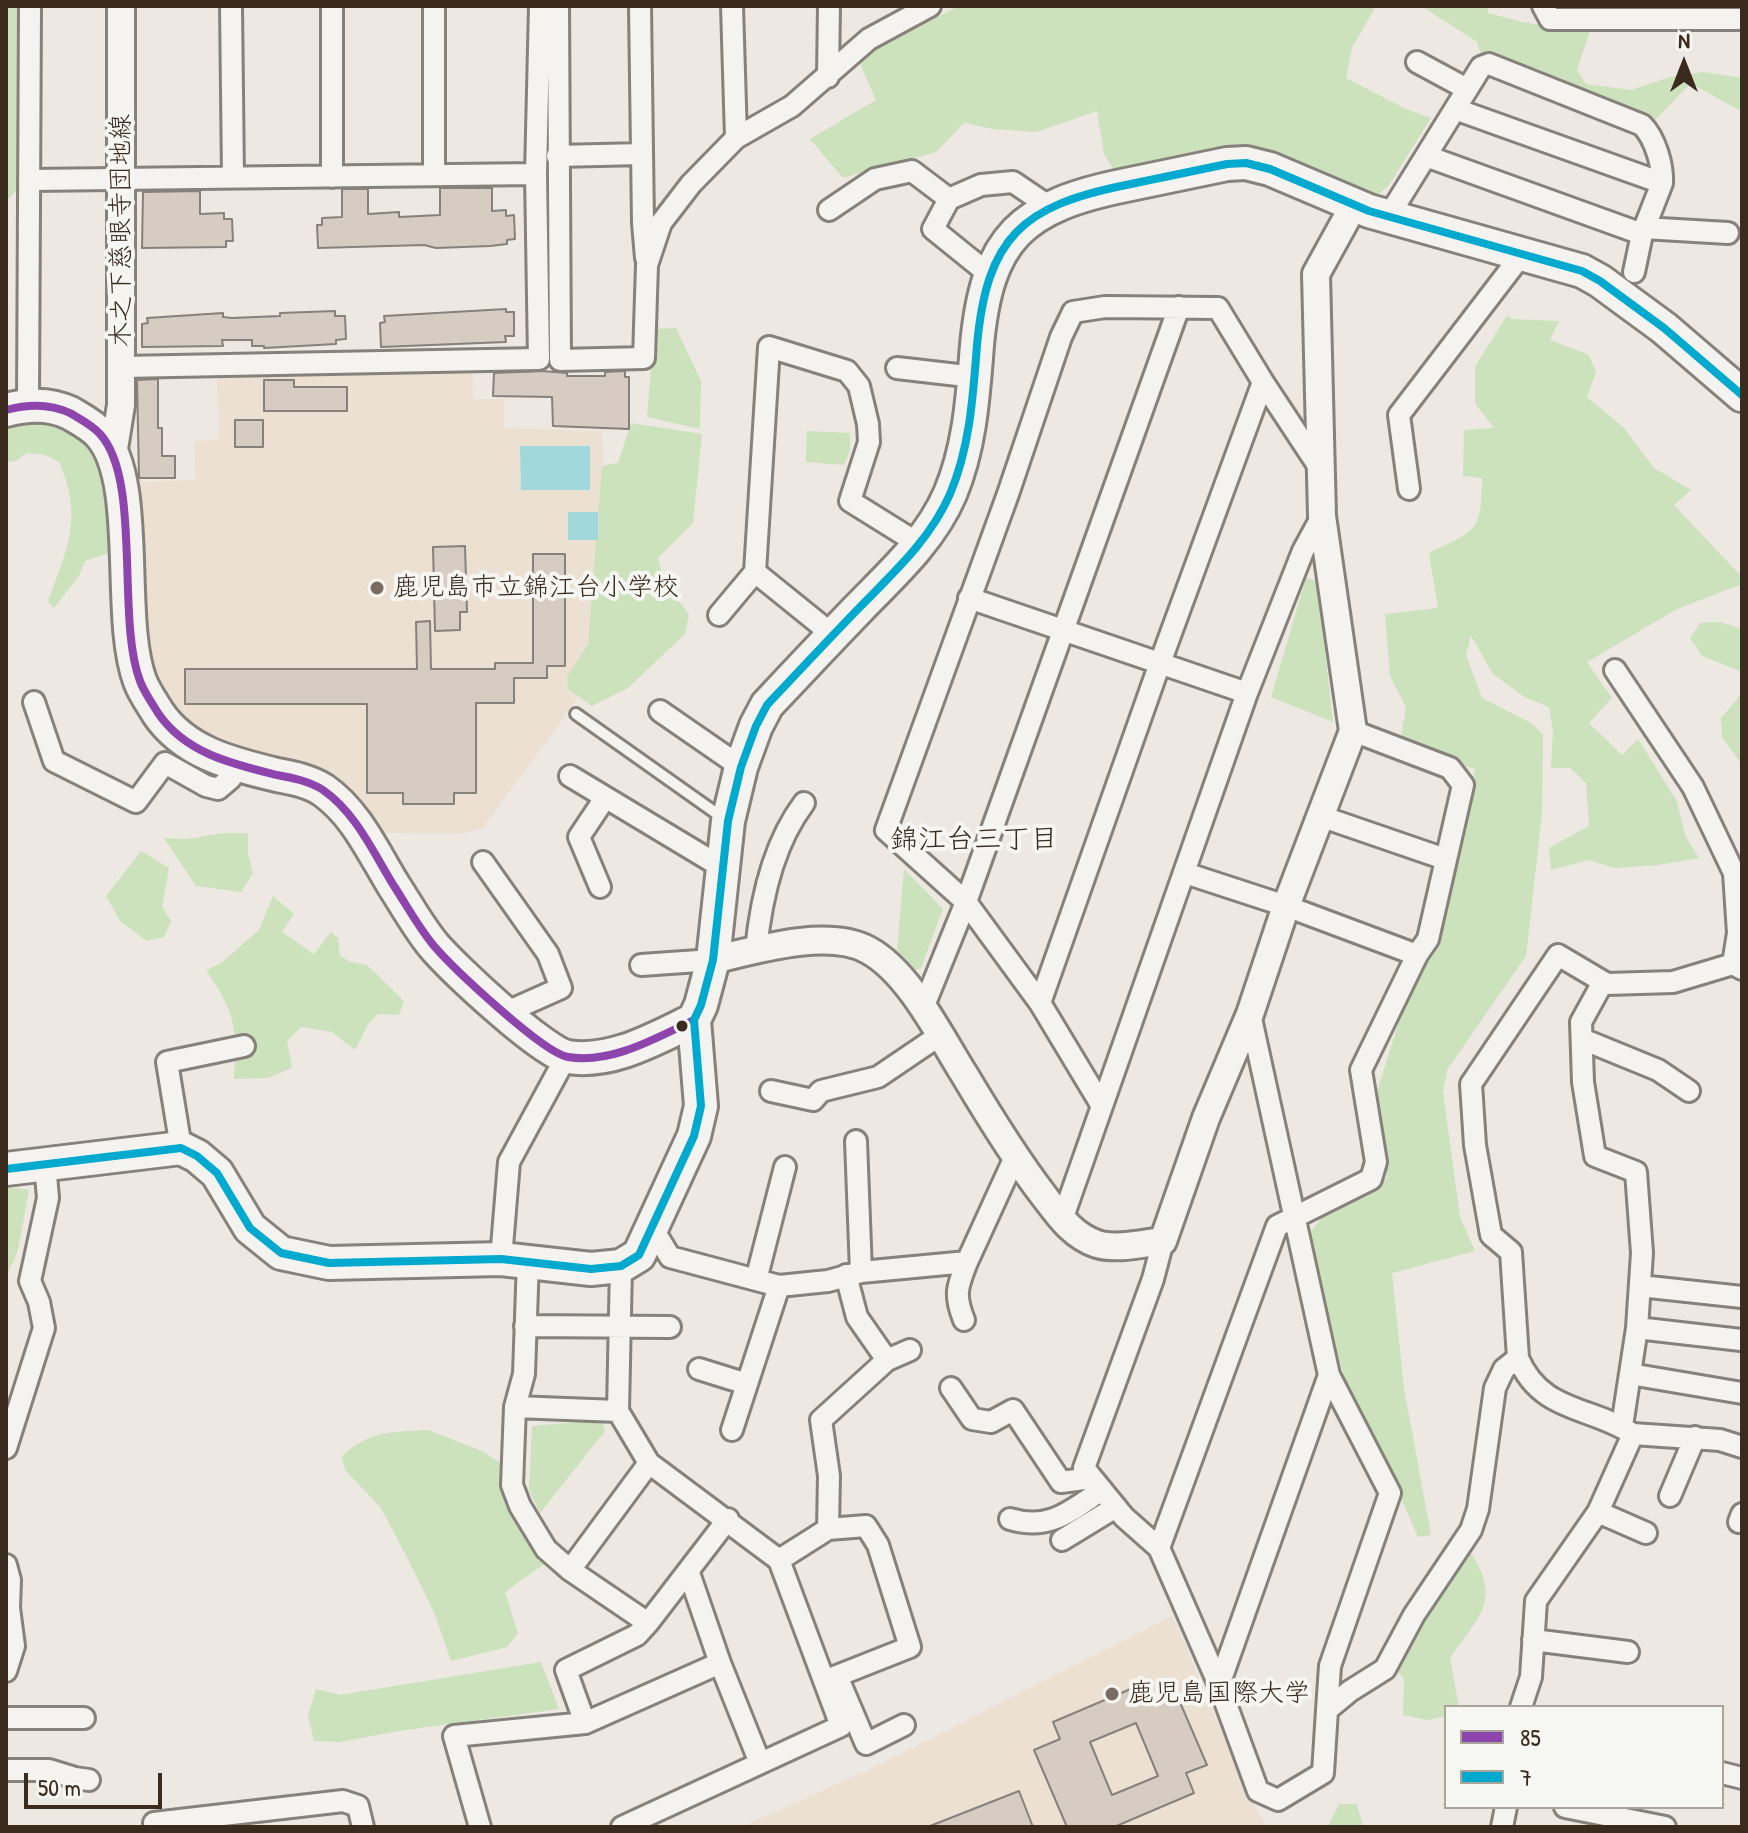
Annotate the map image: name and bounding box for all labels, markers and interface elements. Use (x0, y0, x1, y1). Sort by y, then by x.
north arrow (1644, 24, 1724, 104)
text: N (1678, 25, 1690, 55)
street label: 木之下慈眼寺団地線 (106, 114, 138, 348)
place label: 鹿児島市立錦江台小学校 (393, 572, 679, 604)
marker: 鹿児島市立錦江台小学校 (368, 579, 386, 597)
district label: 錦江台三丁目 (890, 824, 1058, 858)
unlabelled marker (674, 1018, 690, 1034)
place label: 鹿児島国際大学 (1128, 1678, 1310, 1710)
marker: 鹿児島国際大学 (1103, 1685, 1121, 1703)
legend (1444, 1705, 1724, 1809)
text: 85 (1520, 1721, 1541, 1753)
scale bar (28, 1757, 166, 1807)
text: 7 (1520, 1761, 1532, 1793)
text: 50 m (38, 1771, 81, 1803)

